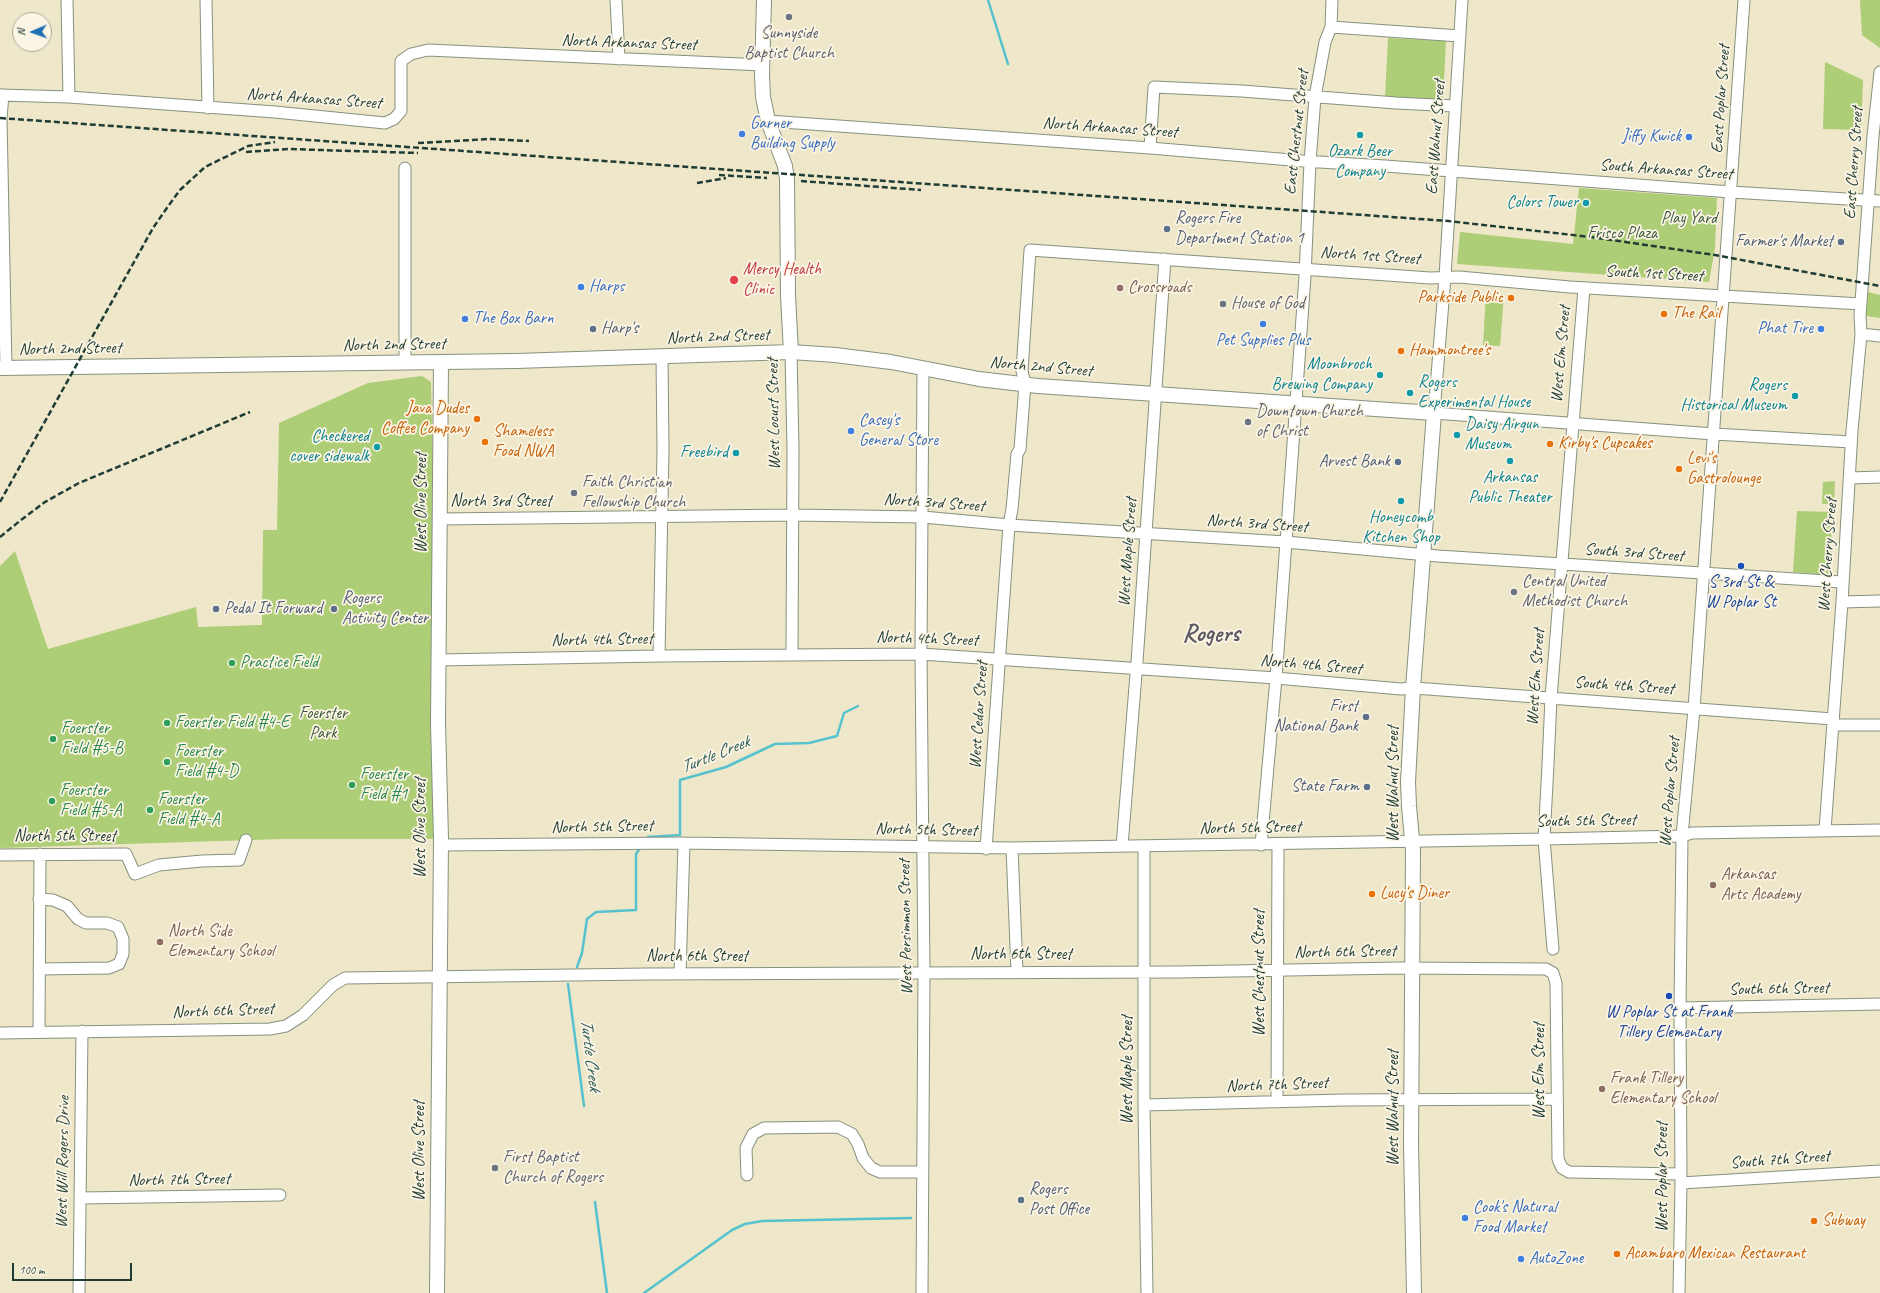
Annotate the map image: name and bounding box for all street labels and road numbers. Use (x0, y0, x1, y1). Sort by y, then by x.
street label: North Arkansas Street (561, 30, 697, 56)
street label: East Poplar Street (1707, 44, 1735, 154)
street label: East Chestnut Street (1280, 69, 1314, 195)
street label: East Walnut Street (1422, 79, 1450, 195)
street label: North Arkansas Street (246, 84, 382, 114)
street label: East Cherry Street (1840, 106, 1868, 220)
street label: North Arkansas Street (1042, 113, 1178, 143)
street label: South Arkansas Street (1599, 155, 1733, 185)
street label: North 1st Street (1319, 242, 1421, 270)
street label: South 1st Street (1605, 261, 1703, 287)
street label: West Elm Street (1547, 305, 1575, 403)
street label: North 2nd Street (666, 325, 770, 349)
street label: North 2nd Street (342, 334, 446, 356)
street label: North 2nd Street (18, 338, 122, 360)
street label: North 2nd Street (989, 352, 1093, 382)
street label: West Locust Street (763, 358, 785, 470)
street label: West Olive Street (412, 453, 432, 553)
street label: North 3rd Street (883, 489, 985, 517)
street label: North 3rd Street (450, 492, 552, 512)
street label: West Maple Street (1114, 497, 1142, 607)
street label: West Cherry Street (1814, 497, 1842, 613)
street label: North 3rd Street (1206, 510, 1308, 538)
street label: South 3rd Street (1584, 539, 1684, 567)
street label: North 4th Street (876, 627, 978, 651)
street label: West Elm Street (1522, 628, 1550, 726)
street label: North 4th Street (551, 629, 653, 651)
street label: North 4th Street (1259, 650, 1363, 680)
street label: West Cedar Street (965, 661, 993, 769)
street label: South 4th Street (1573, 672, 1675, 700)
street label: West Walnut Street (1384, 726, 1404, 842)
street label: West Poplar Street (1655, 736, 1685, 848)
street label: West Olive Street (411, 778, 431, 878)
street label: South 5th Street (1536, 810, 1636, 832)
street label: North 5th Street (551, 816, 653, 838)
street label: North 5th Street (1199, 817, 1301, 839)
street label: North 5th Street (875, 819, 977, 841)
street label: North 5th Street (14, 827, 116, 847)
street label: West Persimmon Street (895, 859, 917, 995)
street label: West Chestnut Street (1250, 909, 1270, 1037)
street label: North 6th Street (1294, 941, 1396, 963)
street label: North 6th Street (970, 945, 1072, 965)
street label: North 6th Street (646, 947, 748, 967)
street label: South 6th Street (1729, 978, 1829, 1000)
street label: North 6th Street (172, 999, 274, 1023)
street label: West Maple Street (1118, 1015, 1138, 1125)
street label: West Elm Street (1530, 1023, 1550, 1119)
street label: West Walnut Street (1384, 1050, 1404, 1166)
street label: North 7th Street (1226, 1073, 1328, 1097)
street label: West Will Rogers Drive (52, 1096, 74, 1228)
street label: West Olive Street (410, 1101, 430, 1201)
street label: West Poplar Street (1653, 1122, 1673, 1232)
street label: South 7th Street (1729, 1146, 1831, 1174)
street label: North 7th Street (128, 1169, 230, 1191)

